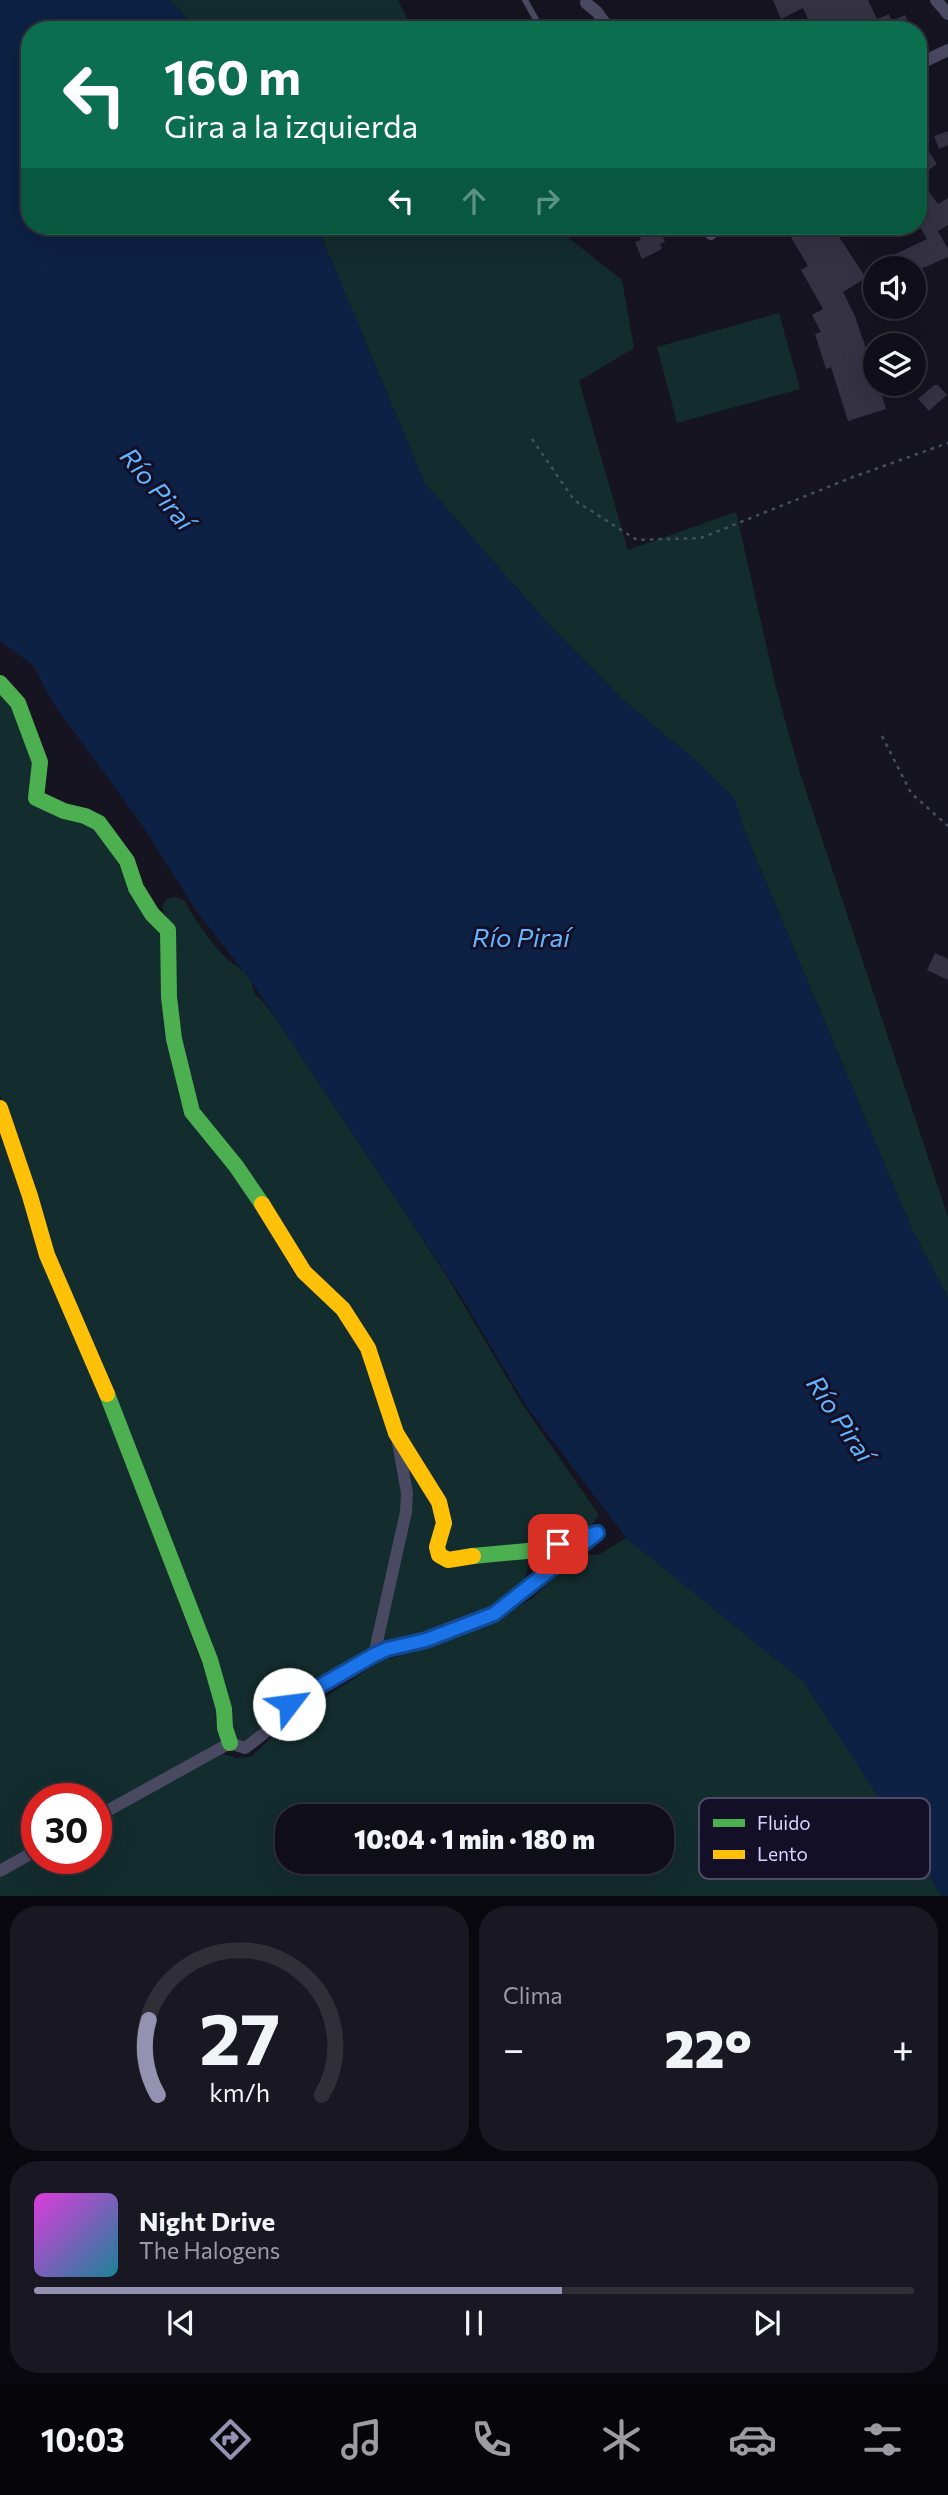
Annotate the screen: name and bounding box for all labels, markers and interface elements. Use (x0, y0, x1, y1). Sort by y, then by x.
text: 160 m (164, 45, 301, 105)
icon: left (49, 49, 140, 140)
text: Gira a la izquierda (164, 105, 418, 145)
icon: left (382, 182, 420, 220)
icon: ahead (455, 182, 493, 220)
icon: right (528, 182, 566, 220)
map controls (863, 256, 926, 396)
button: sound (863, 256, 926, 319)
button: layers (863, 333, 926, 396)
water label: Río Piraí (115, 441, 204, 539)
water label: Río Piraí (472, 921, 574, 952)
water label: Río Piraí (801, 1369, 884, 1471)
pin (528, 1514, 588, 1574)
icon: arrive (539, 1525, 577, 1563)
position arrow (252, 1667, 326, 1741)
speed limit sign: 30 (21, 1783, 112, 1874)
legend (699, 1798, 930, 1879)
text: Fluido (757, 1811, 811, 1834)
text: 10:04 · 1 min · 180 m (354, 1823, 595, 1854)
text: Lento (757, 1842, 808, 1865)
text: Clima (503, 1981, 563, 2009)
text: 27 (199, 1991, 280, 2080)
text: 22° (664, 2015, 752, 2079)
text: − (503, 2024, 525, 2071)
text: + (892, 2024, 914, 2071)
text: km/h (209, 2076, 270, 2106)
text: Night Drive (139, 2205, 275, 2236)
text: The Halogens (139, 2236, 280, 2264)
icon: previous (162, 2304, 200, 2342)
icon: pause (455, 2304, 493, 2342)
icon: next (748, 2304, 786, 2342)
icon: directions (206, 2415, 255, 2464)
icon: music (337, 2415, 386, 2464)
icon: phone (467, 2415, 516, 2464)
icon: climate (597, 2415, 646, 2464)
icon: car (728, 2415, 777, 2464)
icon: filters (858, 2415, 907, 2464)
text: 10:03 (41, 2419, 125, 2459)

